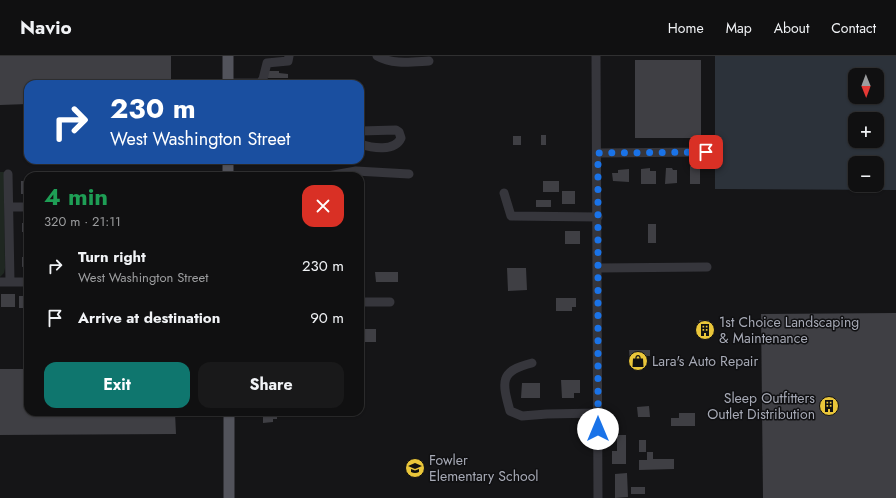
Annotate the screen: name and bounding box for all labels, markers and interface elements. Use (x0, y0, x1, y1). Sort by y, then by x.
text: Navio (20, 14, 72, 41)
text: Home (668, 18, 704, 38)
text: Map (726, 18, 752, 38)
text: About (774, 18, 809, 38)
text: Contact (831, 18, 876, 38)
north arrow (848, 68, 884, 104)
map controls (848, 68, 884, 192)
text: 230 m (110, 88, 196, 129)
icon: right (44, 96, 96, 148)
button: + (848, 112, 884, 148)
text: West Washington Street (110, 126, 290, 152)
pin (689, 135, 723, 169)
icon: arrive (695, 141, 717, 163)
button: − (848, 156, 884, 192)
text: 4 min (44, 179, 108, 214)
button: close (302, 185, 344, 227)
text: 320 m · 21:11 (44, 212, 121, 231)
text: Turn right (78, 246, 146, 268)
icon: right (44, 255, 66, 277)
text: 230 m (302, 255, 344, 277)
text: West Washington Street (78, 268, 208, 287)
icon: arrive (44, 307, 66, 329)
text: Arrive at destination (78, 307, 220, 329)
text: 90 m (310, 307, 344, 329)
place label: 1st Choice Landscaping & Maintenance (719, 312, 859, 348)
building icon: 1st Choice Landscaping & Maintenance (694, 319, 716, 341)
shop icon: Lara's Auto Repair (627, 350, 649, 372)
place label: Lara's Auto Repair (652, 351, 758, 371)
button: Exit (44, 362, 190, 408)
button: Share (198, 362, 344, 408)
place label: Sleep Outfitters Outlet Distribution (707, 388, 815, 424)
building icon: Sleep Outfitters Outlet Distribution (818, 395, 840, 417)
position arrow (577, 408, 619, 450)
place label: Fowler Elementary School (429, 450, 539, 486)
school or university icon: Fowler Elementary School (404, 457, 426, 479)

